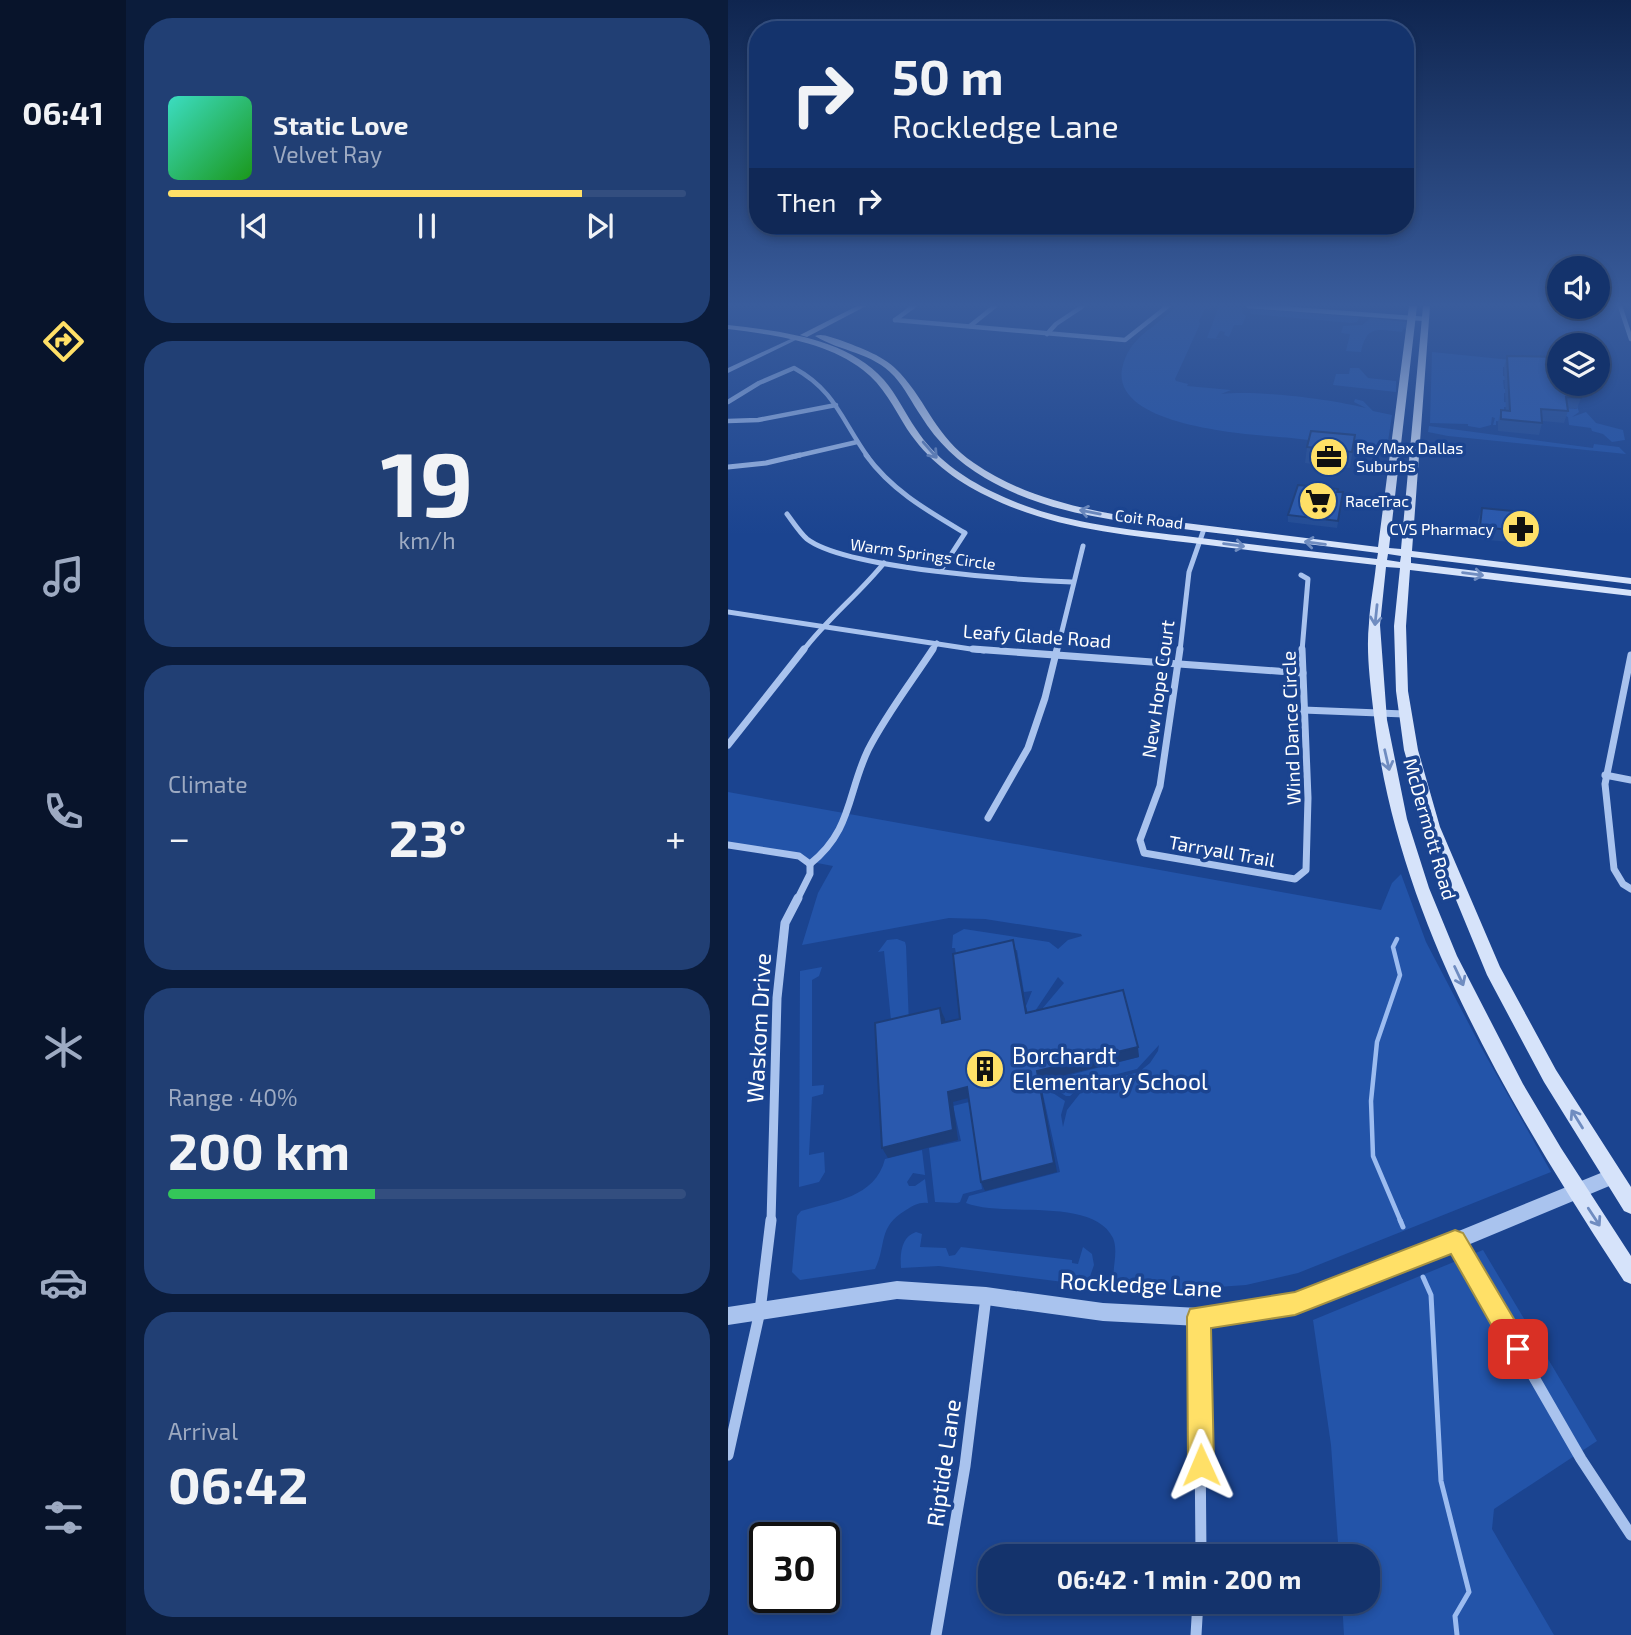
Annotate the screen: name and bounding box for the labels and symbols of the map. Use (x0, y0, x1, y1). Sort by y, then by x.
office icon: Re/Max Dallas Suburbs (1308, 436, 1350, 478)
place label: Re/Max Dallas Suburbs (1356, 438, 1463, 475)
one-way arrow (922, 441, 938, 459)
supermarket icon: RaceTrac (1297, 480, 1339, 522)
place label: RaceTrac (1345, 491, 1409, 510)
one-way arrow (1079, 505, 1102, 519)
street label: Coit Road (1114, 505, 1184, 532)
pharmacy icon: CVS Pharmacy (1500, 508, 1542, 550)
place label: CVS Pharmacy (1390, 519, 1495, 538)
street label: Warm Springs Circle (849, 534, 997, 573)
one-way arrow (1304, 536, 1327, 549)
one-way arrow (1222, 539, 1245, 552)
one-way arrow (1461, 567, 1483, 580)
one-way arrow (1369, 603, 1382, 626)
street label: New Hope Court (1136, 618, 1179, 760)
street label: Leafy Glade Road (962, 619, 1112, 652)
street label: Wind Dance Circle (1276, 650, 1305, 806)
one-way arrow (1381, 748, 1395, 771)
street label: McDermott Road (1399, 755, 1462, 902)
street label: Tarryall Trail (1167, 830, 1277, 871)
street label: Waskom Drive (740, 952, 776, 1104)
one-way arrow (1454, 965, 1467, 986)
place label: Borchardt Elementary School (1012, 1041, 1208, 1095)
building icon: Borchardt Elementary School (964, 1048, 1006, 1090)
one-way arrow (1569, 1109, 1583, 1129)
one-way arrow (1587, 1207, 1601, 1226)
street label: Rockledge Lane (1059, 1266, 1223, 1302)
pin (1488, 1319, 1548, 1379)
street label: Riptide Lane (920, 1397, 966, 1528)
position arrow (1164, 1428, 1238, 1502)
speed limit sign: 30 (749, 1522, 840, 1613)

